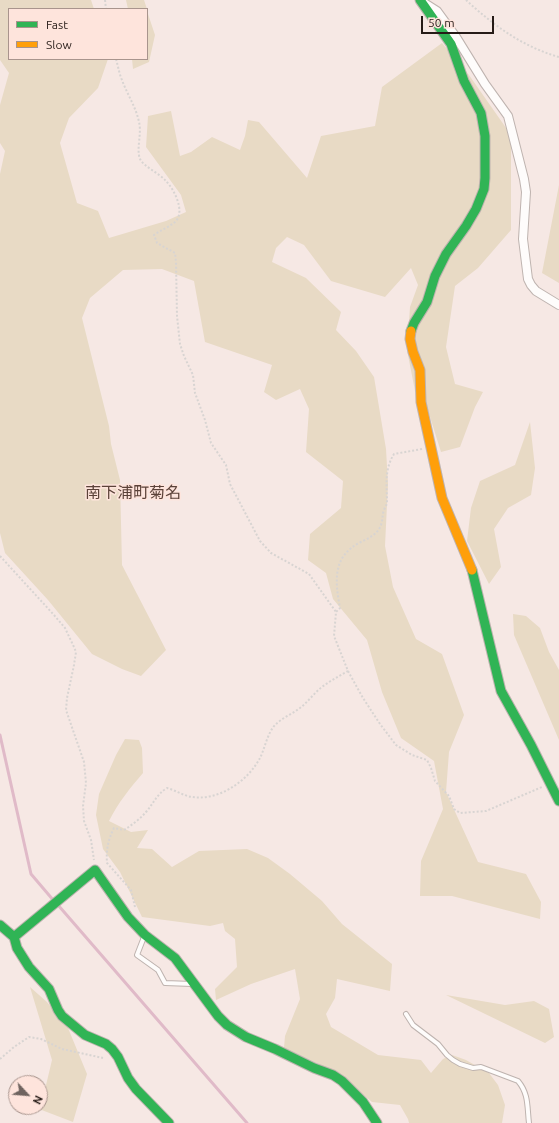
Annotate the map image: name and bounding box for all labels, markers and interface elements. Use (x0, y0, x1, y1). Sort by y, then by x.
legend (8, 8, 148, 60)
scale bar (423, 8, 496, 34)
text: 50 m (428, 16, 455, 29)
text: Fast (46, 18, 68, 31)
text: Slow (46, 38, 72, 51)
district label: 南下浦町菊名 (85, 483, 181, 503)
north arrow (8, 1075, 48, 1115)
text: N (31, 1093, 45, 1106)

